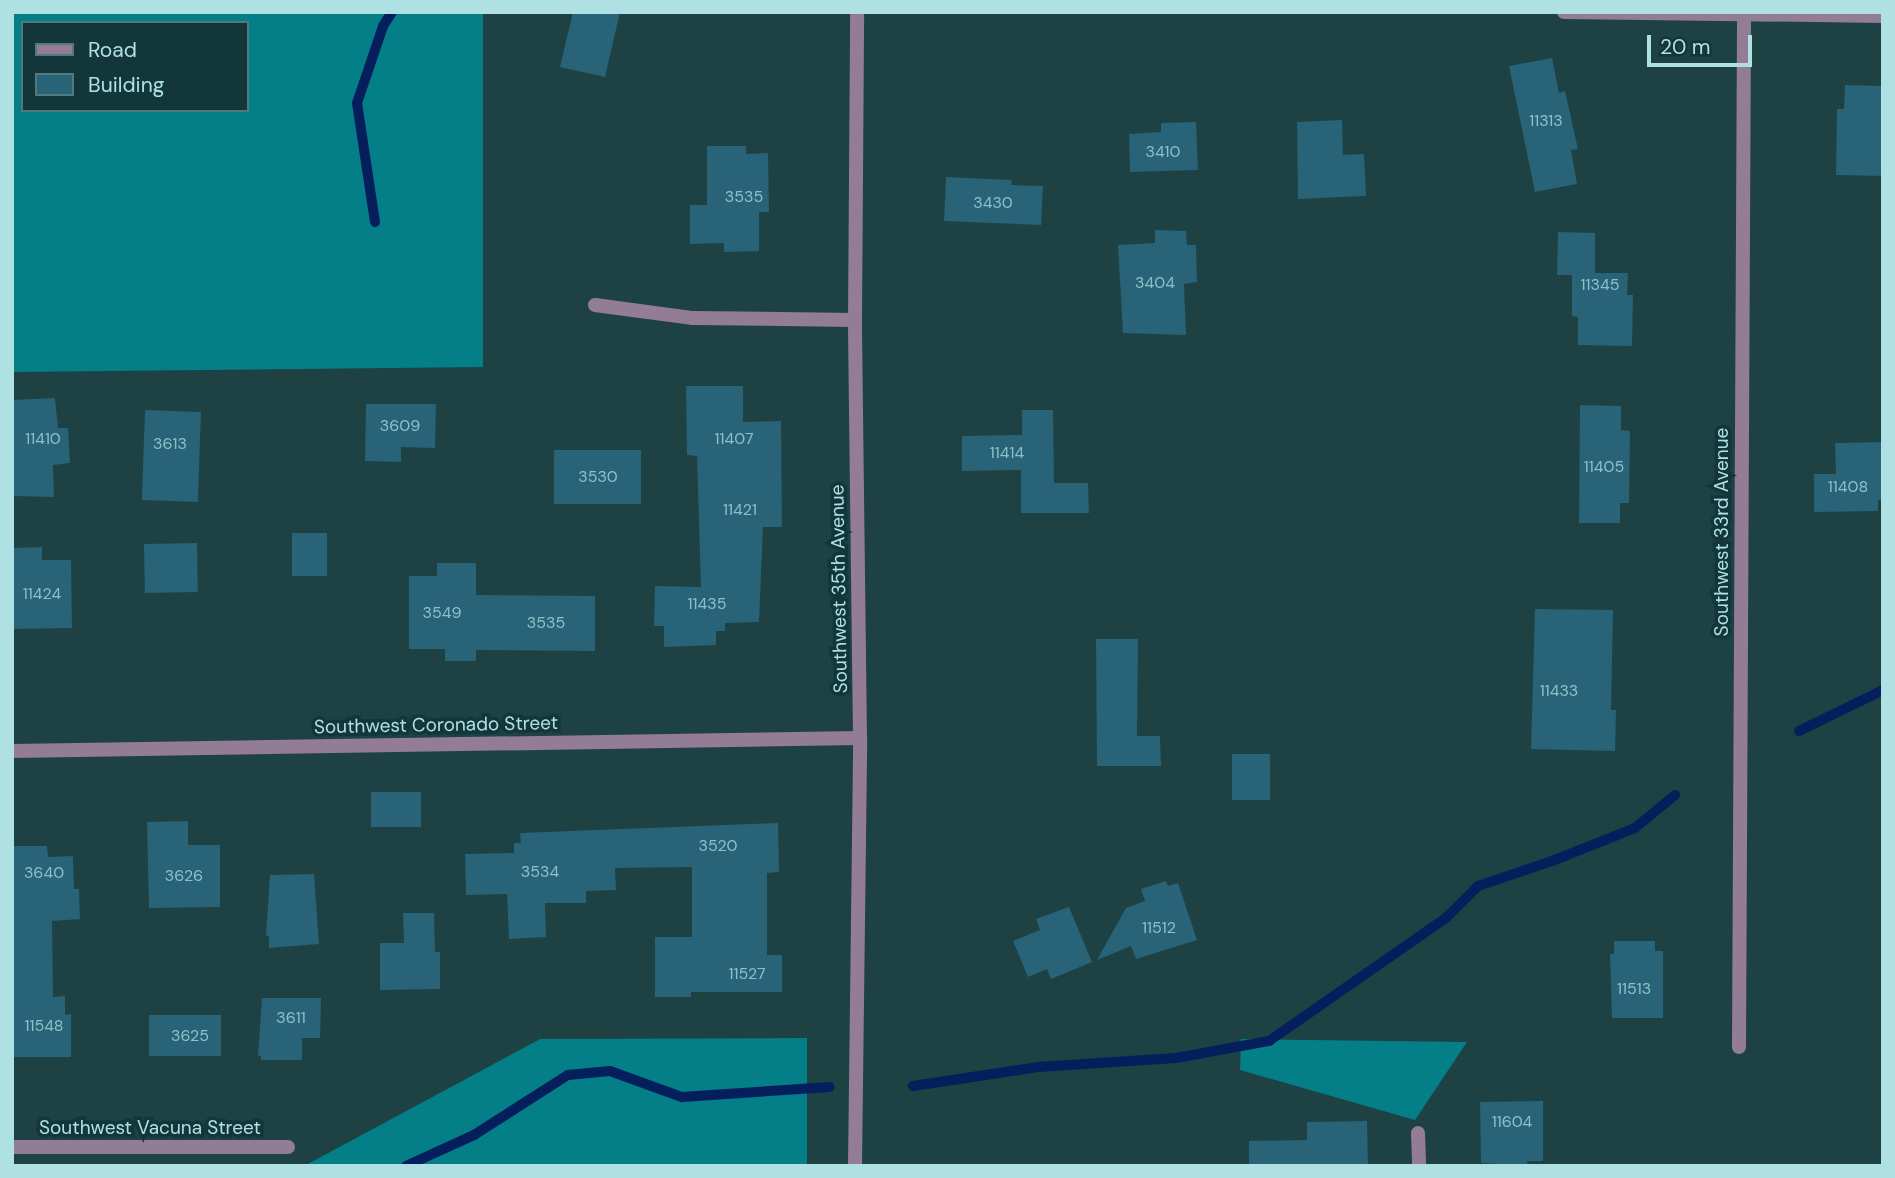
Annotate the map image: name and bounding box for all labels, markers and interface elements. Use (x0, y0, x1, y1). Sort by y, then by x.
legend (21, 21, 248, 112)
scale bar (1650, 21, 1755, 65)
text: 20 m (1660, 33, 1711, 61)
text: Road (88, 36, 137, 64)
text: Building (88, 71, 164, 99)
house number: 11313 (1529, 111, 1563, 131)
house number: 3410 (1145, 142, 1181, 162)
house number: 3535 (725, 187, 763, 207)
house number: 3430 (973, 193, 1013, 213)
house number: 3404 (1135, 273, 1175, 293)
house number: 11345 (1581, 275, 1619, 295)
house number: 3609 (380, 416, 420, 436)
street label: Southwest 33rd Avenue (1711, 428, 1733, 636)
house number: 11410 (25, 429, 61, 449)
house number: 11407 (715, 429, 753, 449)
house number: 3613 (153, 434, 187, 454)
house number: 11414 (990, 443, 1024, 463)
house number: 11405 (1584, 457, 1624, 477)
house number: 3530 (578, 467, 618, 487)
house number: 11408 (1828, 477, 1868, 497)
street label: Southwest 35th Avenue (826, 484, 852, 694)
house number: 11421 (723, 500, 757, 520)
house number: 11424 (23, 584, 61, 604)
house number: 11435 (688, 594, 726, 614)
house number: 3549 (423, 603, 461, 623)
house number: 3535 (527, 613, 565, 633)
house number: 11433 (1540, 681, 1578, 701)
street label: Southwest Coronado Street (314, 711, 558, 739)
house number: 3520 (699, 836, 737, 856)
house number: 3534 (521, 862, 559, 882)
house number: 3640 (24, 863, 64, 883)
house number: 3626 (165, 866, 203, 886)
house number: 11512 (1142, 918, 1176, 938)
house number: 11527 (729, 964, 765, 984)
house number: 11513 (1617, 979, 1651, 999)
house number: 3611 (276, 1008, 306, 1028)
house number: 11548 (24, 1016, 64, 1036)
house number: 3625 (171, 1026, 209, 1046)
house number: 11604 (1492, 1112, 1532, 1132)
street label: Southwest Vacuna Street (39, 1117, 261, 1139)

